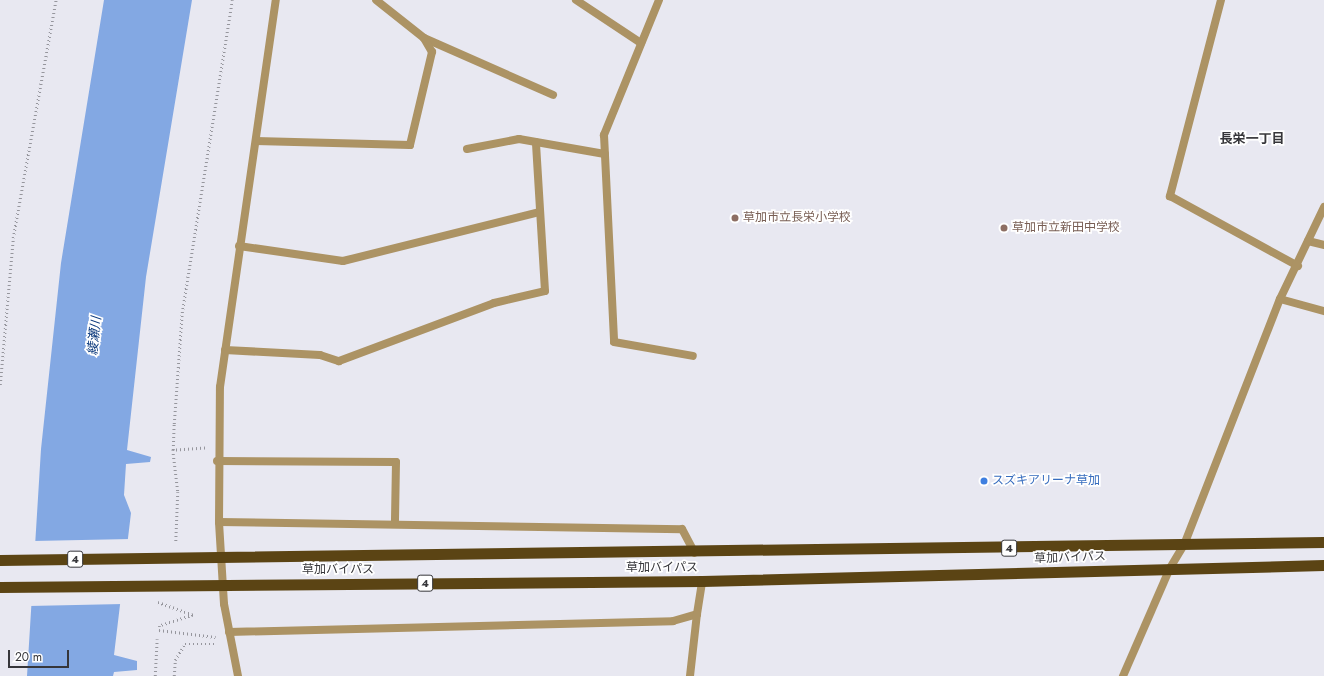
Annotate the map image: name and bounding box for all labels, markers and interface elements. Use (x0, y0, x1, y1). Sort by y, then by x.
district label: 長栄一丁目 (1220, 131, 1284, 147)
place label: 草加市立長栄小学校 (743, 211, 851, 225)
marker: 草加市立長栄小学校 (730, 213, 740, 223)
place label: 草加市立新田中学校 (1012, 221, 1120, 235)
marker: 草加市立新田中学校 (999, 223, 1009, 233)
water label: 綾瀬川 (85, 316, 105, 356)
place label: スズキアリーナ草加 (992, 474, 1100, 488)
marker: スズキアリーナ草加 (979, 476, 989, 486)
road number: 4 (1001, 539, 1017, 557)
road number: 4 (67, 550, 83, 568)
street label: 草加バイパス (1034, 550, 1106, 566)
street label: 草加バイパス (626, 561, 698, 575)
street label: 草加バイパス (302, 563, 374, 577)
road number: 4 (417, 574, 433, 592)
scale bar (10, 642, 71, 668)
text: 20 m (15, 648, 42, 666)

